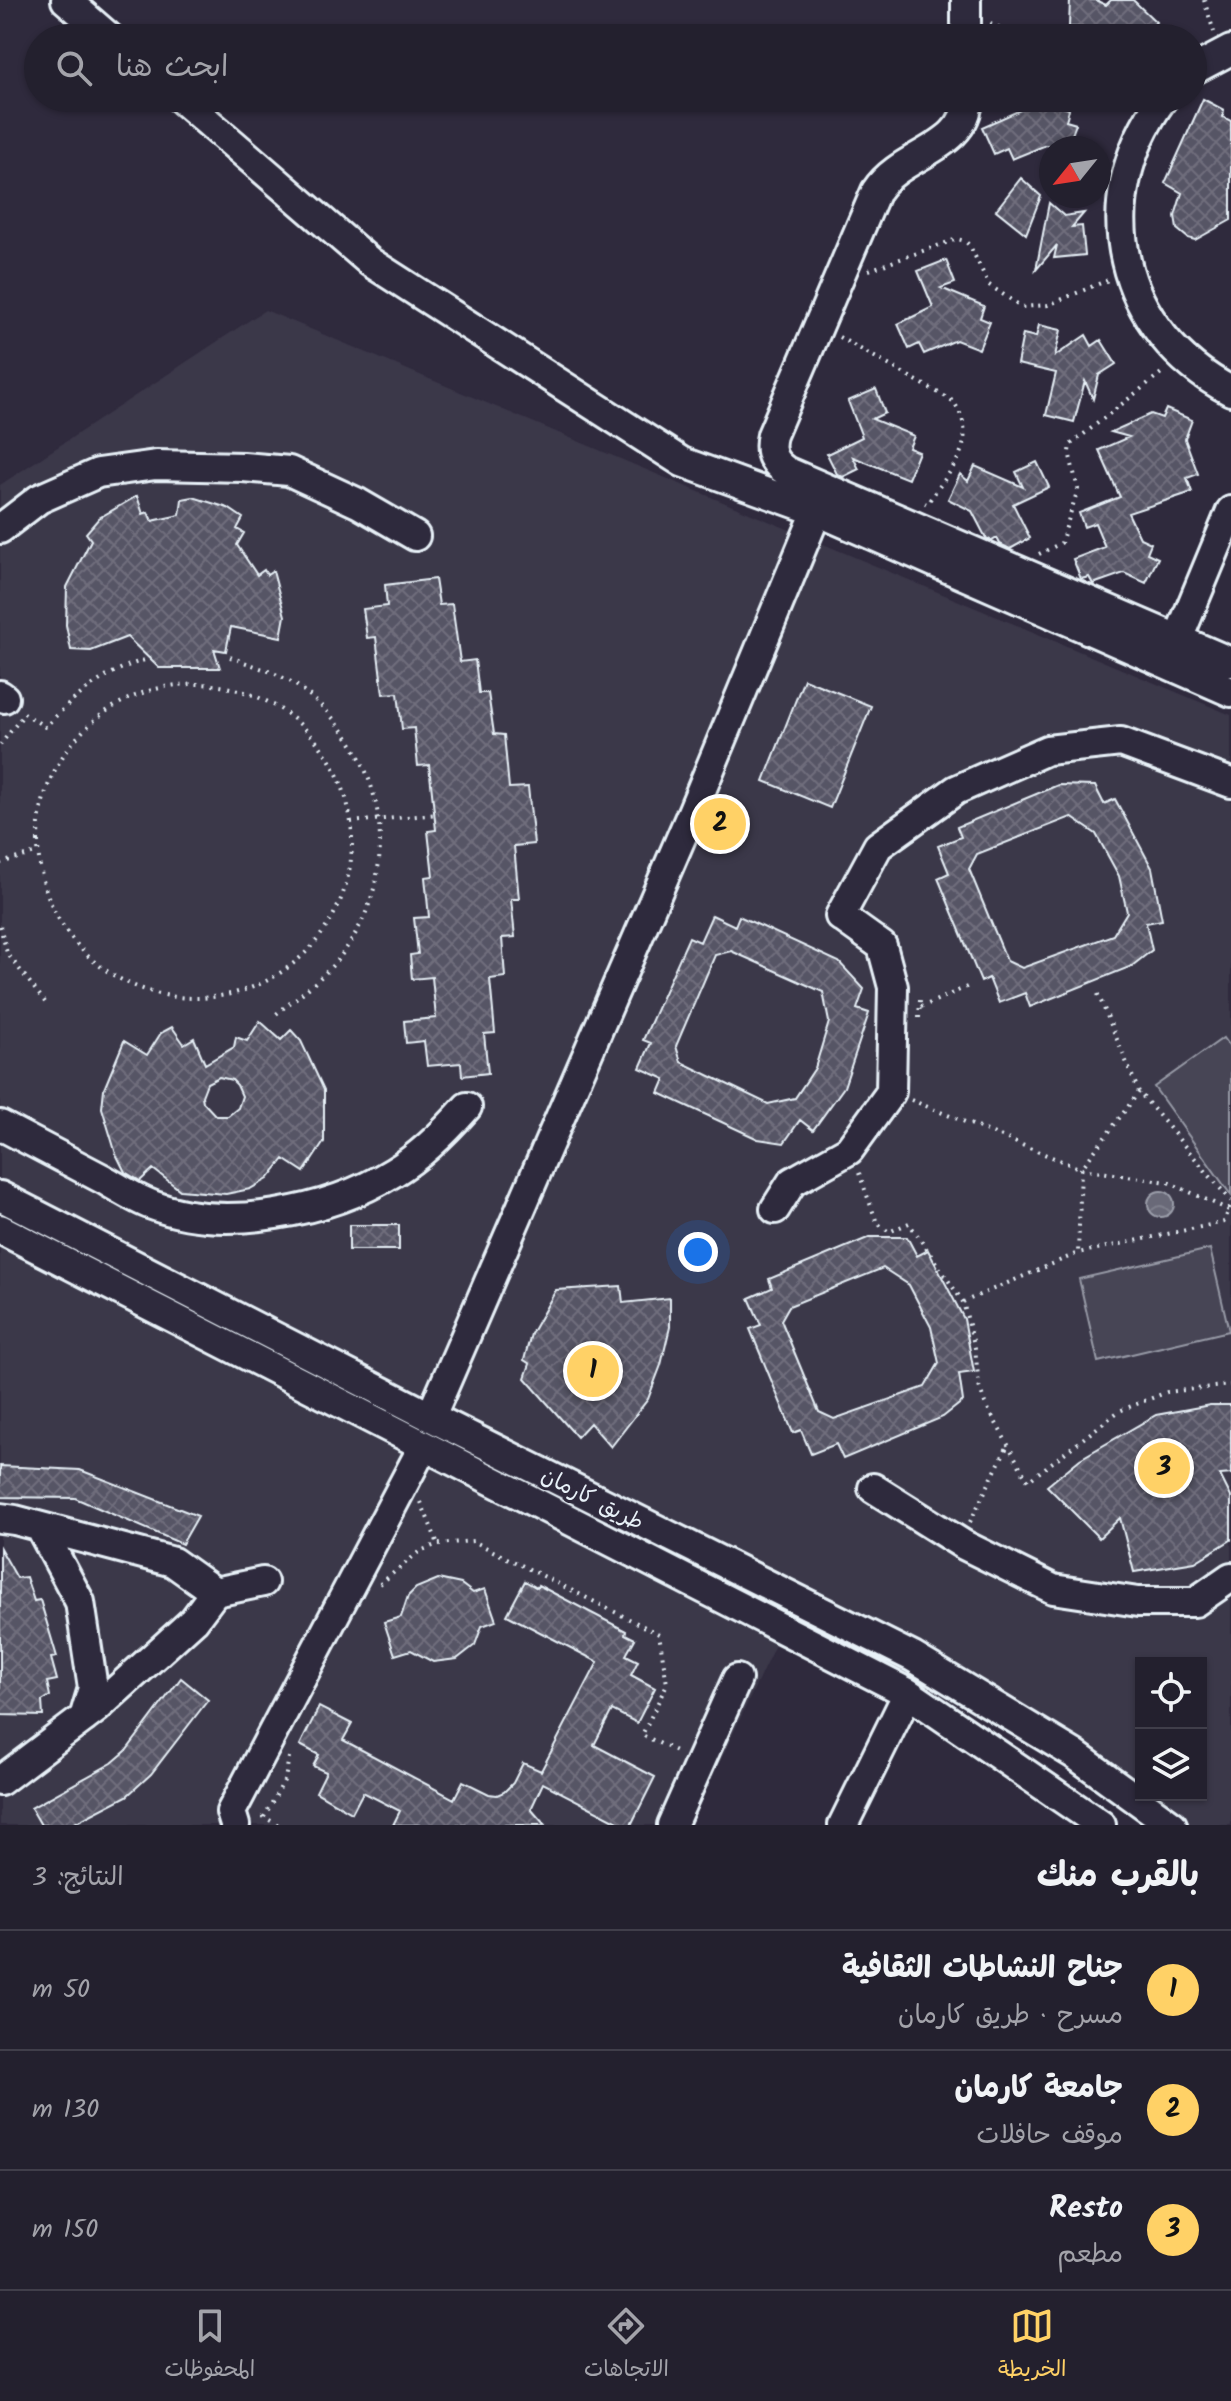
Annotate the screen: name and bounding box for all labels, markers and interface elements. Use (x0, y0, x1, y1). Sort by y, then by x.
search box (24, 24, 1207, 112)
text: ابحث هنا (116, 44, 228, 92)
icon: search (52, 46, 96, 90)
north arrow (1039, 136, 1111, 208)
pin: 2 (694, 794, 746, 854)
your location (678, 1232, 718, 1272)
pin: 1 (567, 1341, 619, 1401)
pin: 3 (1138, 1438, 1190, 1498)
street label: طريق كارمان (534, 1459, 649, 1541)
map controls (1135, 1657, 1207, 1801)
button: locate (1135, 1657, 1207, 1729)
button: layers (1135, 1729, 1207, 1801)
text: بالقرب منك (1037, 1850, 1199, 1904)
text: النتائج: 3 (32, 1857, 124, 1899)
text: جناح النشاطات الثقافية (842, 1945, 1123, 1993)
text: 50 m (32, 1969, 90, 2011)
text: 1 (1169, 1969, 1177, 2011)
text: مسرح · طريق كارمان (898, 1995, 1123, 2037)
text: جامعة كارمان (954, 2065, 1123, 2113)
text: 130 m (32, 2089, 99, 2131)
text: 2 (1165, 2089, 1181, 2131)
text: موقف حافلات (976, 2115, 1123, 2157)
text: Resto (1049, 2185, 1123, 2233)
text: 150 m (32, 2209, 98, 2251)
text: 3 (1166, 2209, 1180, 2251)
text: مطعم (1057, 2234, 1123, 2276)
tab: المحفوظات (164, 2304, 255, 2388)
tab: الاتجاهات (584, 2304, 669, 2388)
tab: الخريطة (998, 2304, 1067, 2388)

